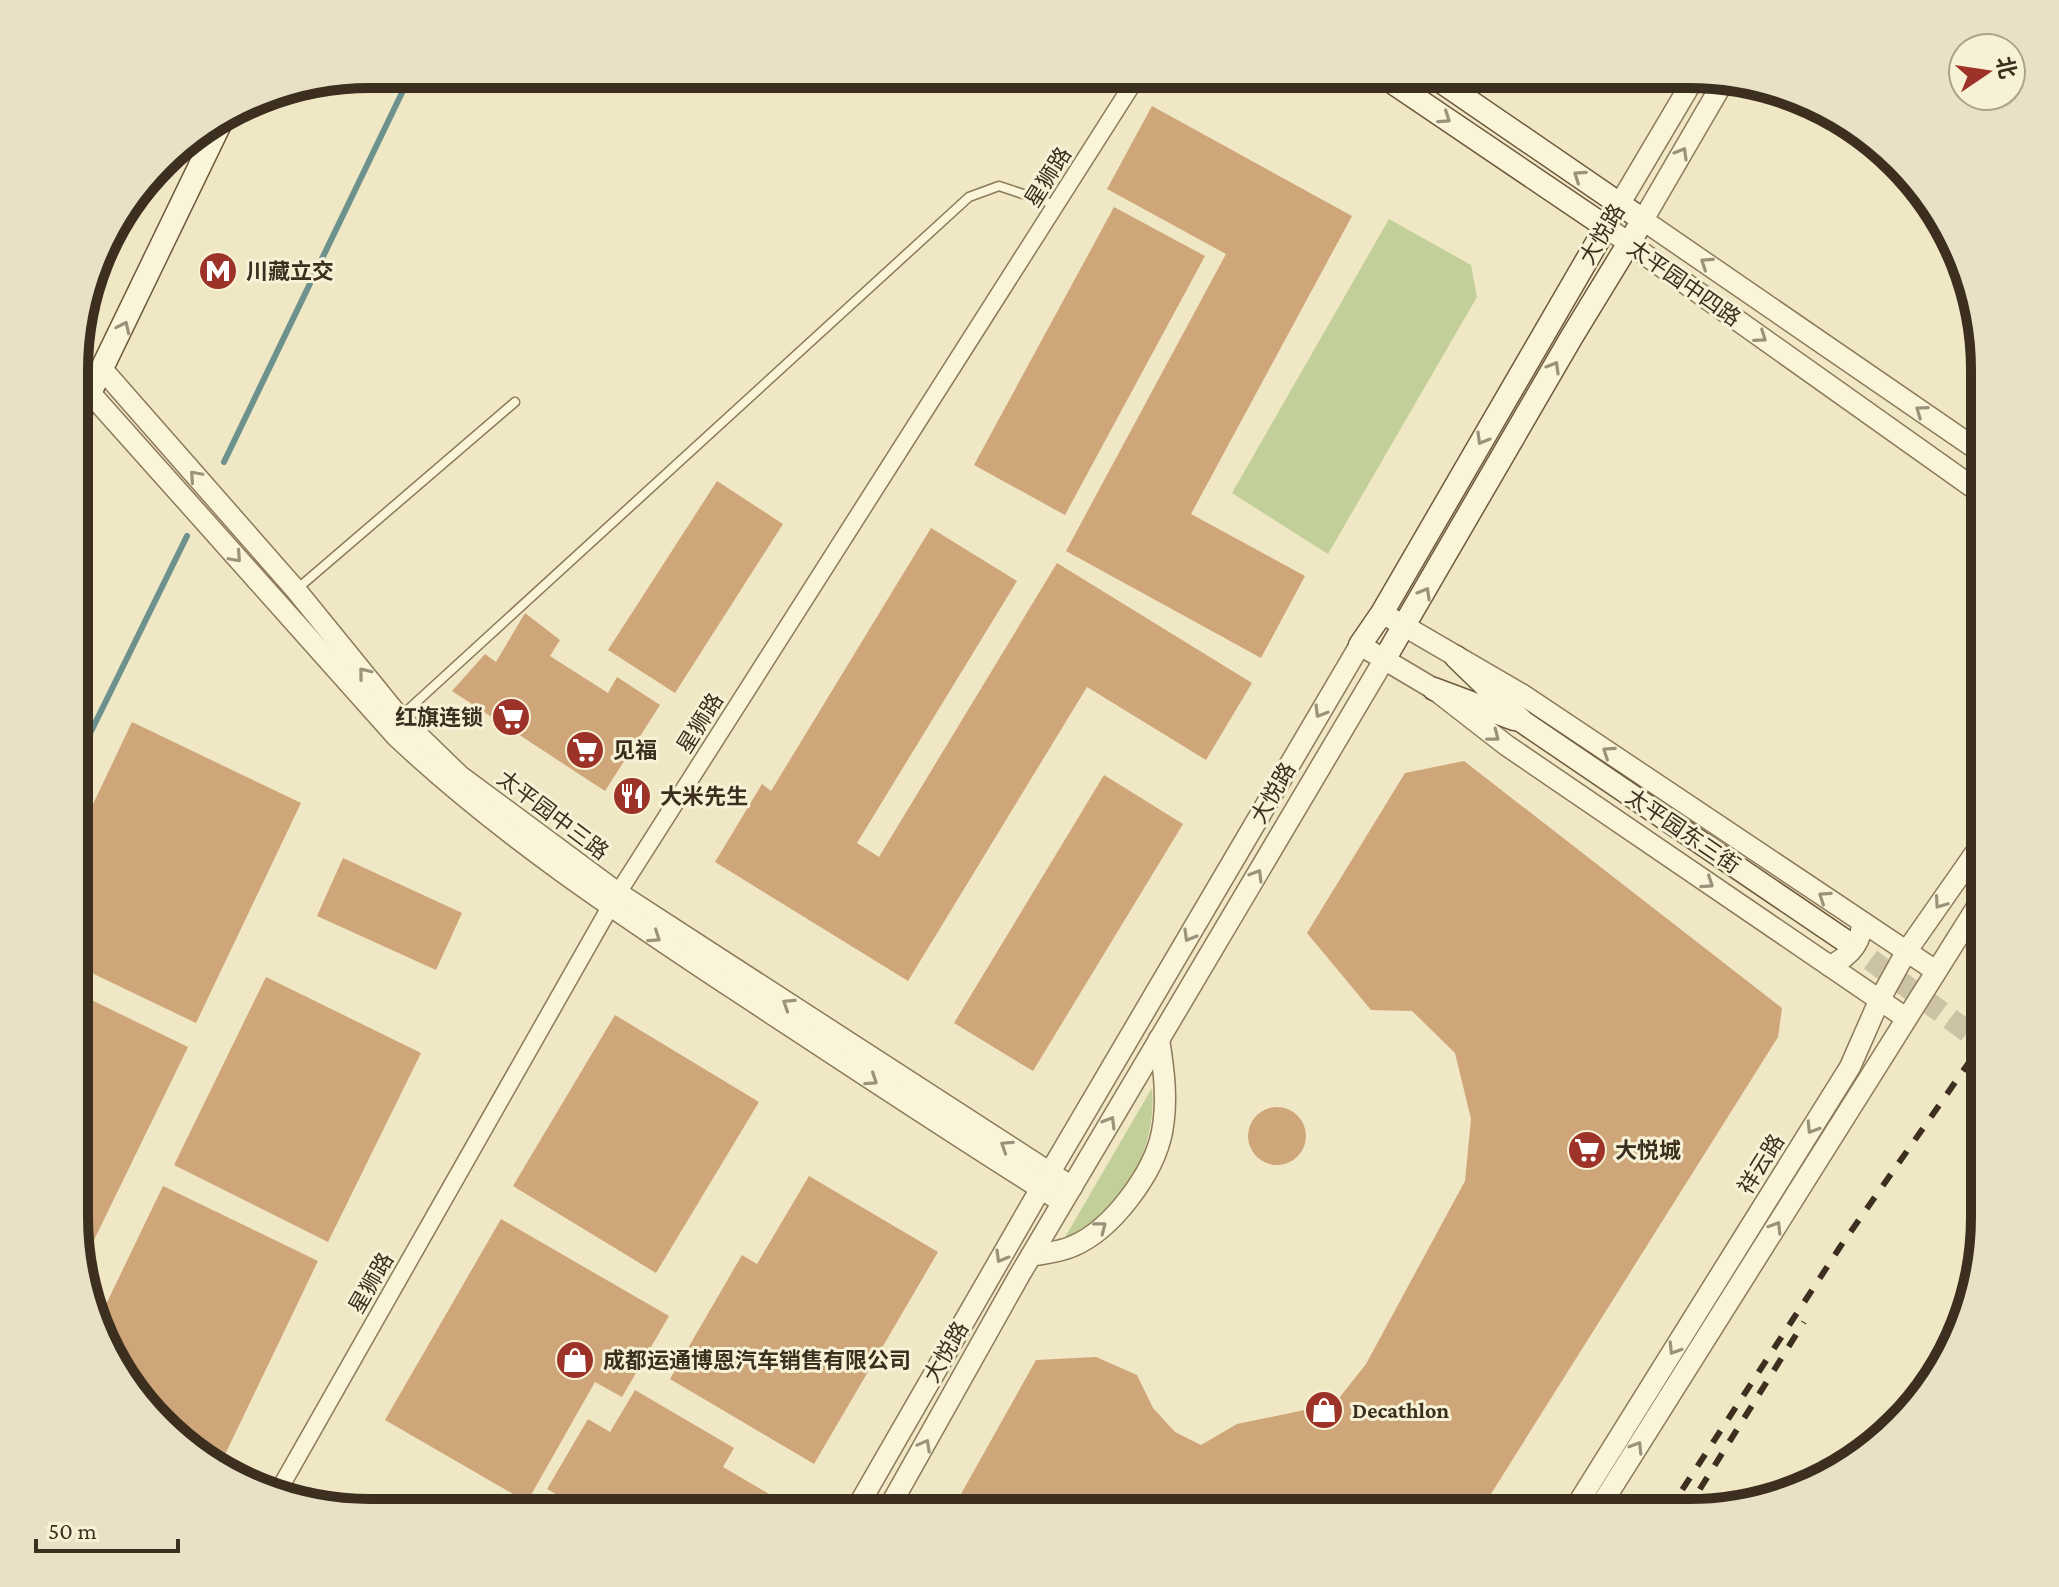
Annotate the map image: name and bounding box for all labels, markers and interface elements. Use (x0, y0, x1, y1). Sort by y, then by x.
north arrow (1947, 32, 2027, 112)
text: 北 (1991, 54, 2021, 81)
one-way arrow (1436, 108, 1450, 123)
street label: 星狮路 (1020, 142, 1076, 212)
one-way arrow (1672, 147, 1688, 162)
one-way arrow (1573, 171, 1587, 186)
street label: 大悦路 (1574, 199, 1630, 269)
street label: 太平园中四路 (1623, 235, 1745, 331)
metro station icon: 川藏立交 (197, 250, 239, 292)
one-way arrow (1701, 258, 1715, 273)
place label: 川藏立交 (246, 259, 334, 284)
one-way arrow (114, 321, 130, 336)
one-way arrow (1752, 327, 1766, 342)
one-way arrow (1544, 362, 1560, 376)
one-way arrow (1915, 406, 1929, 421)
one-way arrow (1476, 431, 1492, 445)
one-way arrow (191, 470, 205, 485)
one-way arrow (227, 547, 241, 562)
one-way arrow (1415, 587, 1431, 602)
one-way arrow (359, 668, 374, 683)
street label: 星狮路 (672, 688, 728, 758)
supermarket icon: 红旗连锁 (490, 696, 532, 738)
one-way arrow (1315, 703, 1330, 718)
place label: 红旗连锁 (395, 705, 483, 730)
one-way arrow (1485, 726, 1500, 740)
supermarket icon: 见福 (564, 729, 606, 771)
place label: 见福 (613, 738, 657, 763)
one-way arrow (1602, 747, 1617, 762)
street label: 大悦路 (1246, 758, 1300, 828)
street label: 太平园中三路 (493, 765, 613, 865)
restaurant icon: 大米先生 (611, 775, 653, 817)
place label: 大米先生 (660, 784, 748, 809)
street label: 太平园东三街 (1621, 784, 1745, 878)
one-way arrow (1247, 869, 1263, 883)
one-way arrow (1699, 873, 1713, 888)
one-way arrow (1818, 892, 1833, 907)
one-way arrow (1935, 894, 1950, 908)
one-way arrow (646, 927, 660, 942)
one-way arrow (1183, 927, 1198, 942)
one-way arrow (782, 998, 796, 1013)
one-way arrow (863, 1070, 877, 1085)
one-way arrow (1100, 1116, 1116, 1131)
one-way arrow (1806, 1119, 1821, 1134)
supermarket icon: 大悦城 (1566, 1129, 1608, 1171)
street label: 祥云路 (1733, 1129, 1789, 1199)
place label: 大悦城 (1615, 1138, 1681, 1163)
one-way arrow (1000, 1140, 1014, 1155)
one-way arrow (1092, 1222, 1107, 1236)
one-way arrow (1767, 1222, 1782, 1236)
street label: 星狮路 (344, 1248, 398, 1318)
one-way arrow (995, 1249, 1011, 1263)
street label: 大悦路 (919, 1317, 973, 1387)
shop icon: 成都运通博恩汽车销售有限公司 (554, 1339, 596, 1381)
one-way arrow (1669, 1340, 1684, 1355)
place label: 成都运通博恩汽车销售有限公司 (603, 1348, 911, 1373)
shop icon: Decathlon (1303, 1389, 1345, 1431)
place label: Decathlon (1352, 1398, 1449, 1423)
one-way arrow (915, 1438, 930, 1453)
one-way arrow (1627, 1441, 1642, 1456)
scale bar (36, 1503, 178, 1553)
text: 50 m (48, 1517, 97, 1544)

